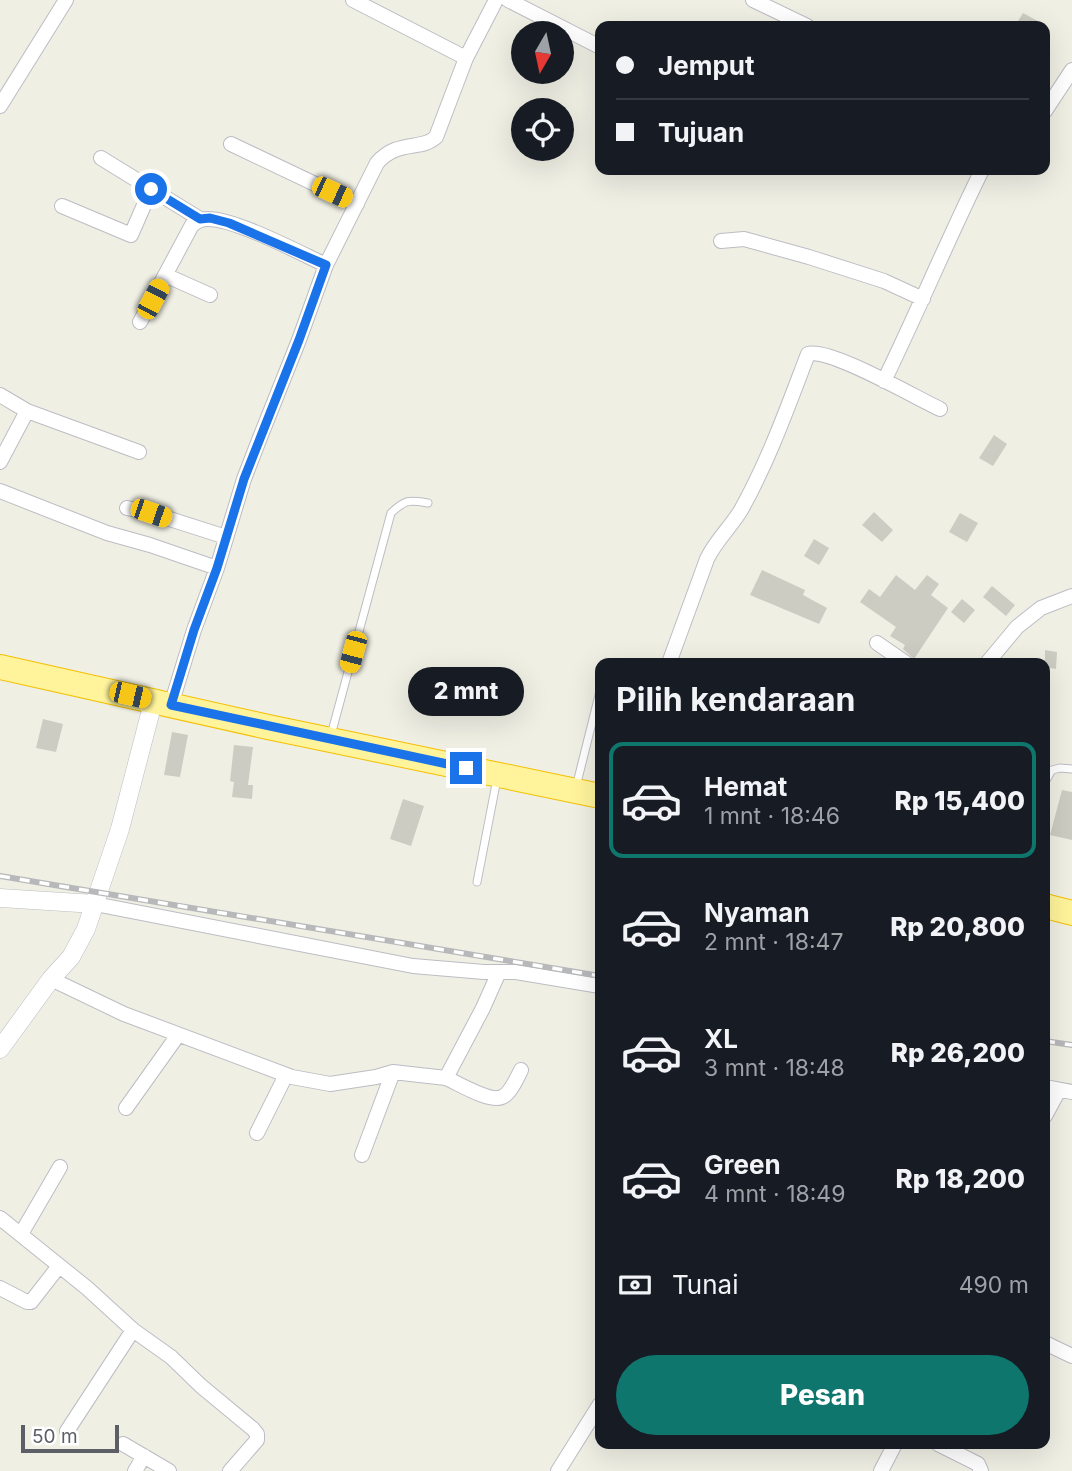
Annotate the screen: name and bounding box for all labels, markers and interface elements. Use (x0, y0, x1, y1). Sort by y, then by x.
north arrow (511, 21, 574, 84)
map controls (511, 21, 574, 161)
text: Jemput (658, 50, 755, 81)
button: locate (511, 98, 574, 161)
text: Tujuan (658, 117, 744, 148)
route start (135, 173, 167, 205)
car (309, 174, 356, 210)
car (134, 276, 173, 322)
car (128, 496, 175, 530)
car (338, 629, 369, 675)
callout: 2 mnt (408, 666, 524, 716)
text: 2 mnt (434, 677, 498, 705)
car (108, 680, 153, 710)
text: Pilih kendaraan (616, 680, 856, 719)
route end (450, 752, 482, 784)
icon: car (620, 769, 683, 832)
text: Hemat (704, 771, 787, 802)
text: Rp 15,400 (895, 785, 1025, 816)
text: 1 mnt · 18:46 (704, 802, 840, 830)
icon: car (620, 895, 683, 958)
text: Nyaman (704, 897, 810, 928)
text: Rp 20,800 (890, 911, 1025, 942)
text: 2 mnt · 18:47 (704, 928, 843, 956)
icon: car (620, 1021, 683, 1084)
text: XL (704, 1023, 738, 1054)
text: Rp 26,200 (891, 1037, 1025, 1068)
text: 3 mnt · 18:48 (704, 1054, 845, 1082)
icon: car (620, 1147, 683, 1210)
text: Green (704, 1149, 781, 1180)
text: Rp 18,200 (896, 1163, 1025, 1194)
text: 4 mnt · 18:49 (704, 1180, 845, 1208)
icon: cash (616, 1266, 654, 1304)
text: Tunai (672, 1269, 739, 1300)
text: 490 m (959, 1271, 1029, 1299)
button: Pesan (616, 1355, 1029, 1435)
scale bar (21, 1422, 119, 1454)
text: 50 m (32, 1425, 78, 1448)

